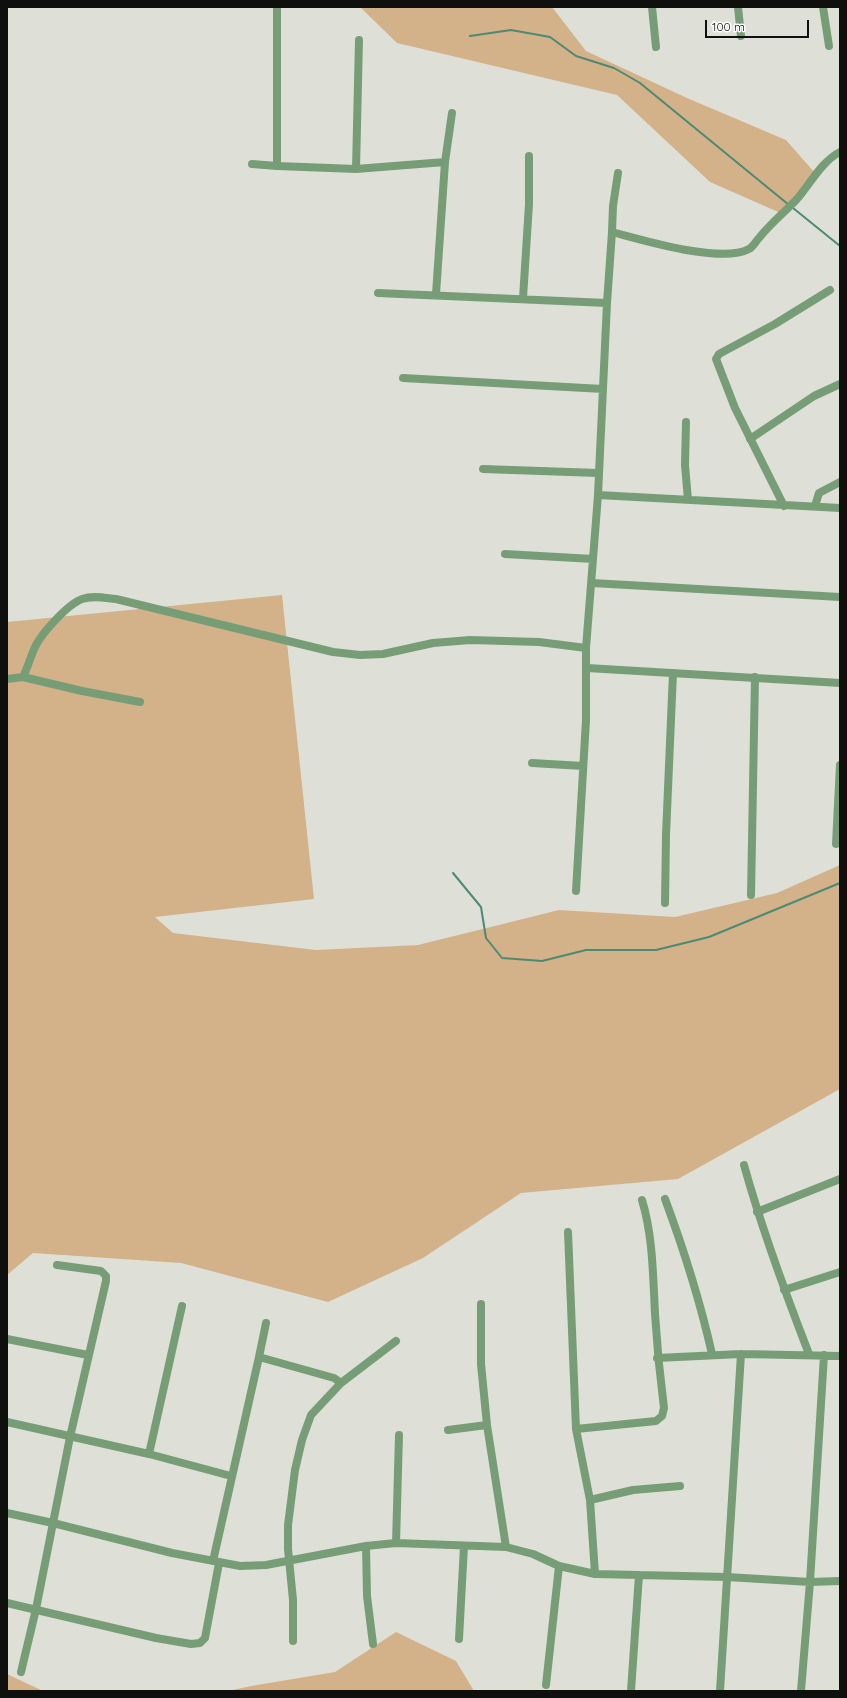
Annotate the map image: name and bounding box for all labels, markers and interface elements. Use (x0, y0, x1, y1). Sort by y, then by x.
scale bar (707, 12, 811, 38)
text: 100 m (712, 19, 745, 34)

